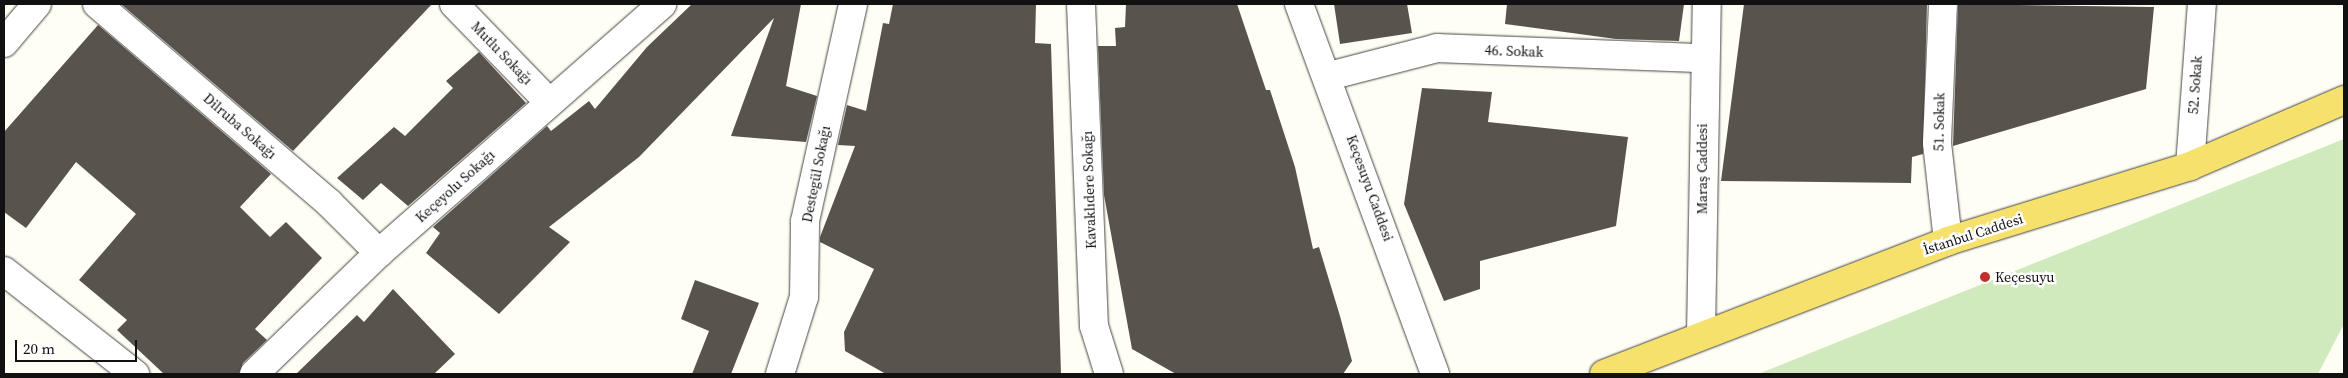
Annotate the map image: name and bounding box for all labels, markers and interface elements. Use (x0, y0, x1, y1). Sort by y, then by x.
street label: Mutlu Sokağı (468, 18, 536, 88)
street label: 46. Sokak (1484, 42, 1544, 60)
street label: 52. Sokak (2185, 55, 2205, 115)
street label: Dilruba Sokağı (200, 90, 280, 162)
street label: 51. Sokak (1930, 93, 1948, 151)
street label: Destegül Sokağı (798, 124, 834, 224)
street label: Maraş Caddesi (1694, 124, 1710, 214)
street label: Kavaklıdere Sokağı (1079, 131, 1099, 249)
street label: Keçesuyu Caddesi (1343, 133, 1397, 243)
street label: Keçeyolu Sokağı (412, 146, 498, 226)
street label: İstanbul Caddesi (1921, 210, 2025, 258)
place label: Keçesuyu (1995, 269, 2054, 285)
marker: Keçesuyu (1979, 271, 1991, 283)
scale bar (18, 330, 140, 362)
text: 20 m (23, 338, 55, 359)

